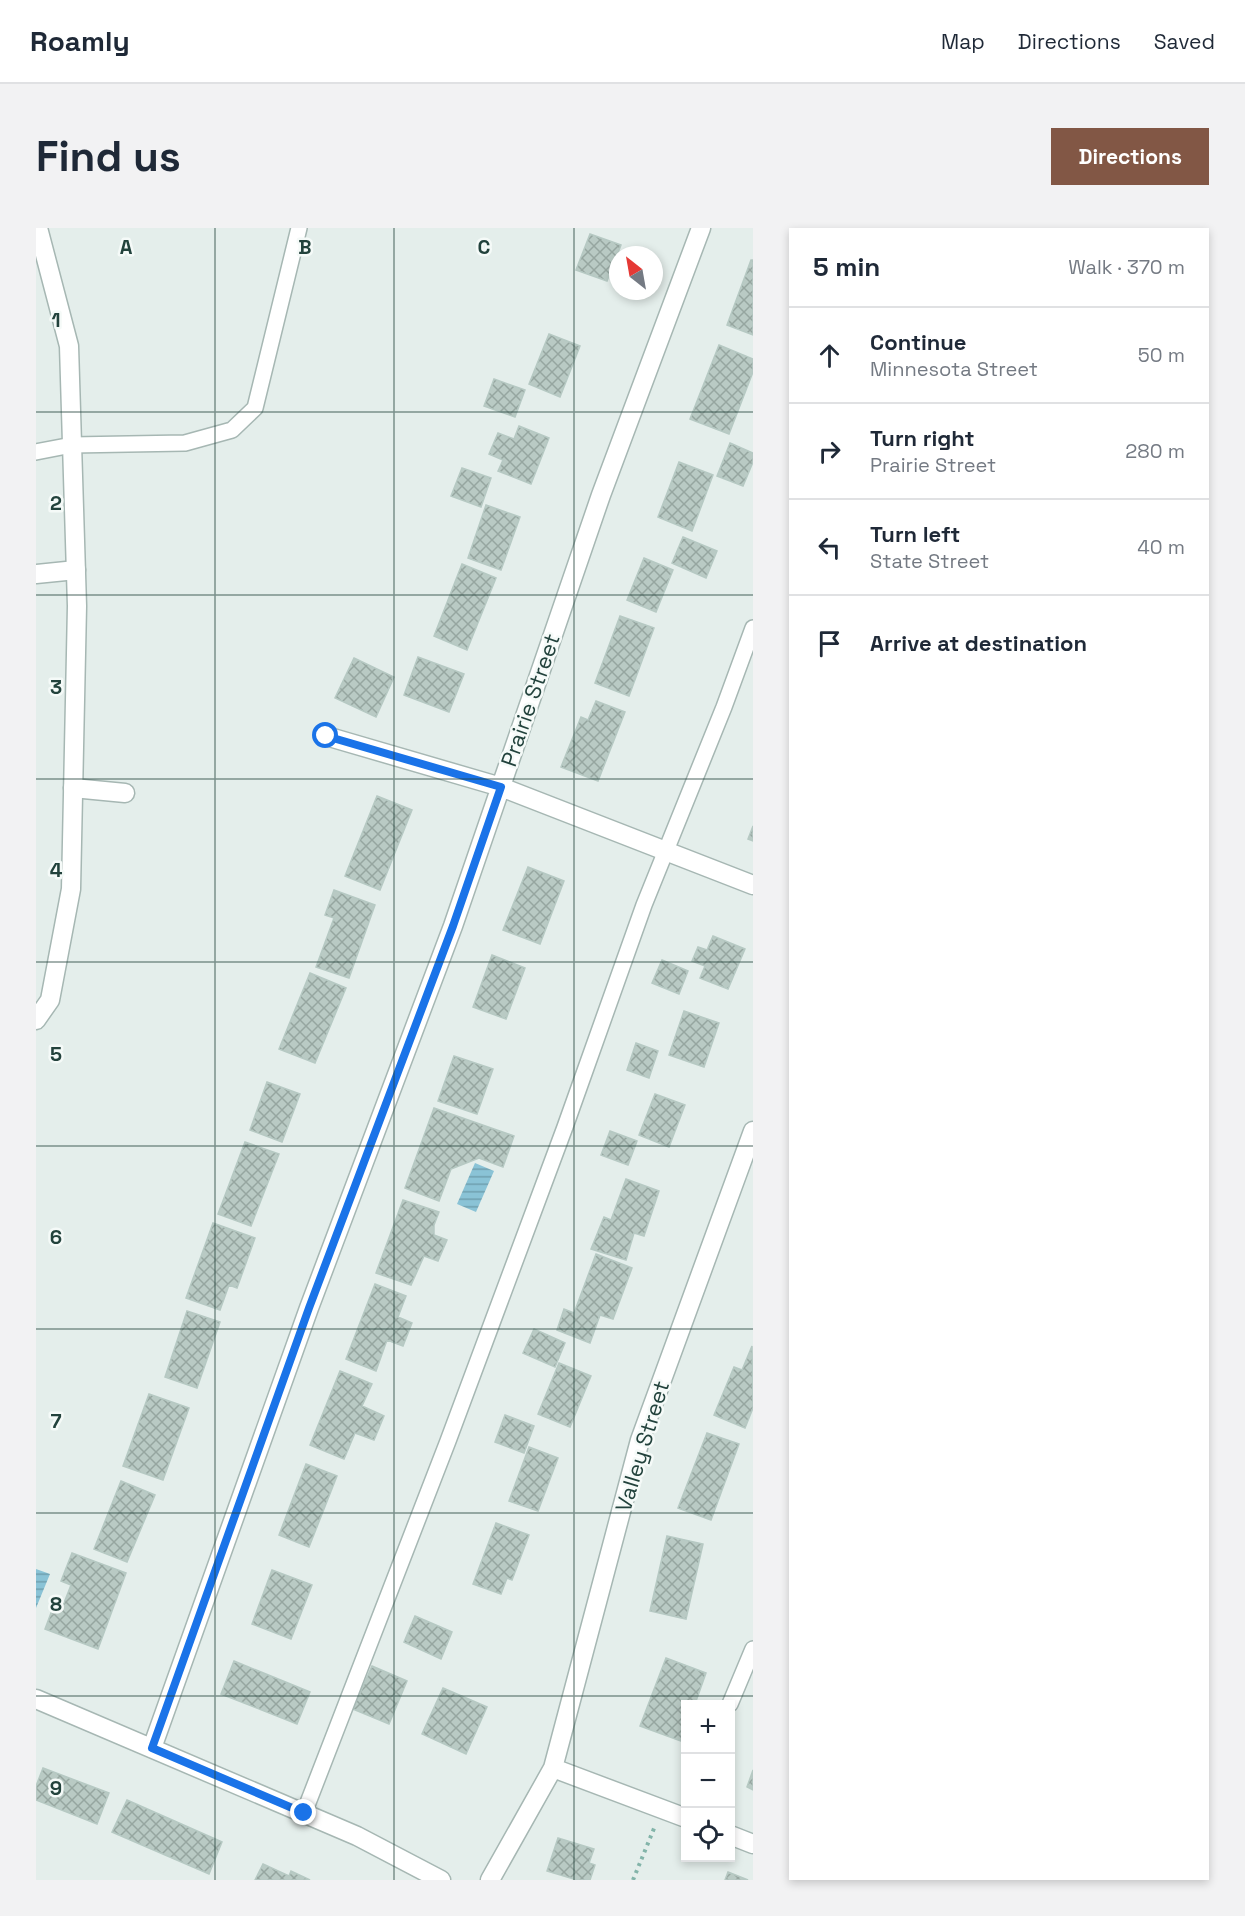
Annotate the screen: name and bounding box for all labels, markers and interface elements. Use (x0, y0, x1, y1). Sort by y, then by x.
text: Roamly (30, 23, 130, 59)
text: Map (941, 28, 985, 55)
text: Directions (1018, 28, 1121, 55)
text: Saved (1154, 28, 1215, 55)
button: Directions (1051, 128, 1209, 185)
text: Find us (36, 130, 181, 183)
text: A (120, 234, 133, 260)
text: B (298, 234, 312, 260)
text: C (478, 234, 491, 260)
north arrow (609, 246, 663, 300)
text: 5 min (813, 250, 880, 284)
text: Walk · 370 m (1068, 254, 1185, 280)
text: 1 (51, 307, 61, 333)
text: Continue (870, 328, 966, 356)
icon: ahead (813, 339, 846, 372)
text: 50 m (1138, 342, 1185, 368)
text: Minnesota Street (870, 356, 1038, 382)
text: Turn right (870, 424, 975, 452)
icon: right (813, 435, 846, 468)
text: 280 m (1125, 438, 1185, 464)
text: Prairie Street (870, 452, 996, 478)
text: 2 (50, 490, 62, 516)
text: Turn left (870, 520, 960, 548)
icon: left (813, 531, 846, 564)
text: 40 m (1137, 534, 1185, 560)
text: State Street (870, 548, 989, 574)
icon: arrive (813, 627, 846, 660)
text: Arrive at destination (870, 629, 1087, 657)
street label: Prairie Street (494, 630, 566, 770)
text: 3 (50, 674, 62, 700)
route start (312, 722, 338, 748)
text: 4 (50, 857, 63, 883)
text: 5 (50, 1041, 62, 1067)
text: 6 (50, 1224, 62, 1250)
street label: Valley Street (609, 1377, 675, 1515)
text: 7 (50, 1408, 62, 1434)
text: 8 (50, 1591, 62, 1617)
map controls (681, 1700, 735, 1862)
button: + (681, 1700, 735, 1754)
button: − (681, 1754, 735, 1808)
text: 9 (50, 1775, 62, 1801)
route end (290, 1799, 316, 1825)
button: locate (681, 1808, 735, 1862)

